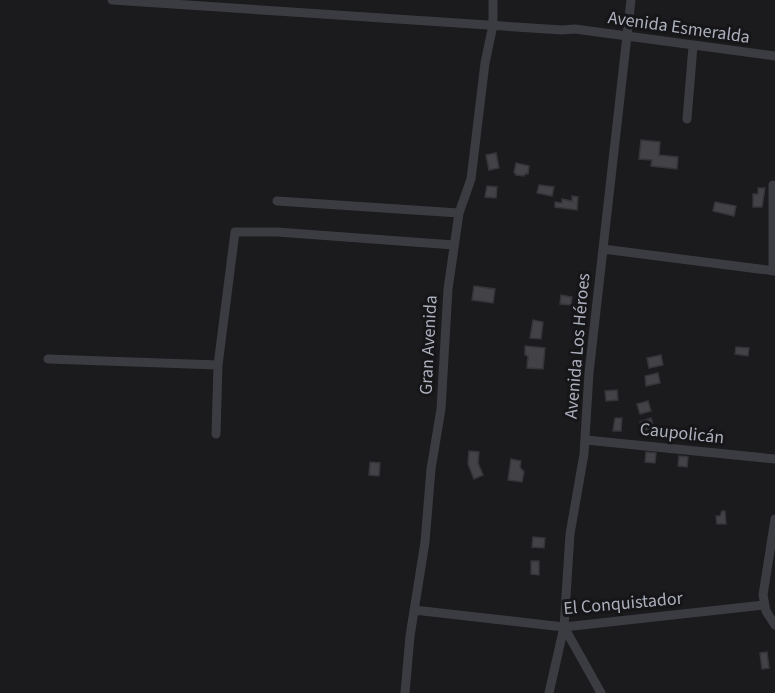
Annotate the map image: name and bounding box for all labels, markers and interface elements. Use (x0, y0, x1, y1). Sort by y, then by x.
street label: Avenida Esmeralda (606, 5, 752, 50)
street label: Avenida Los Héroes (559, 272, 596, 420)
street label: Gran Avenida (413, 295, 444, 395)
street label: Caupolicán (638, 417, 725, 450)
street label: El Conquistador (562, 586, 685, 621)

